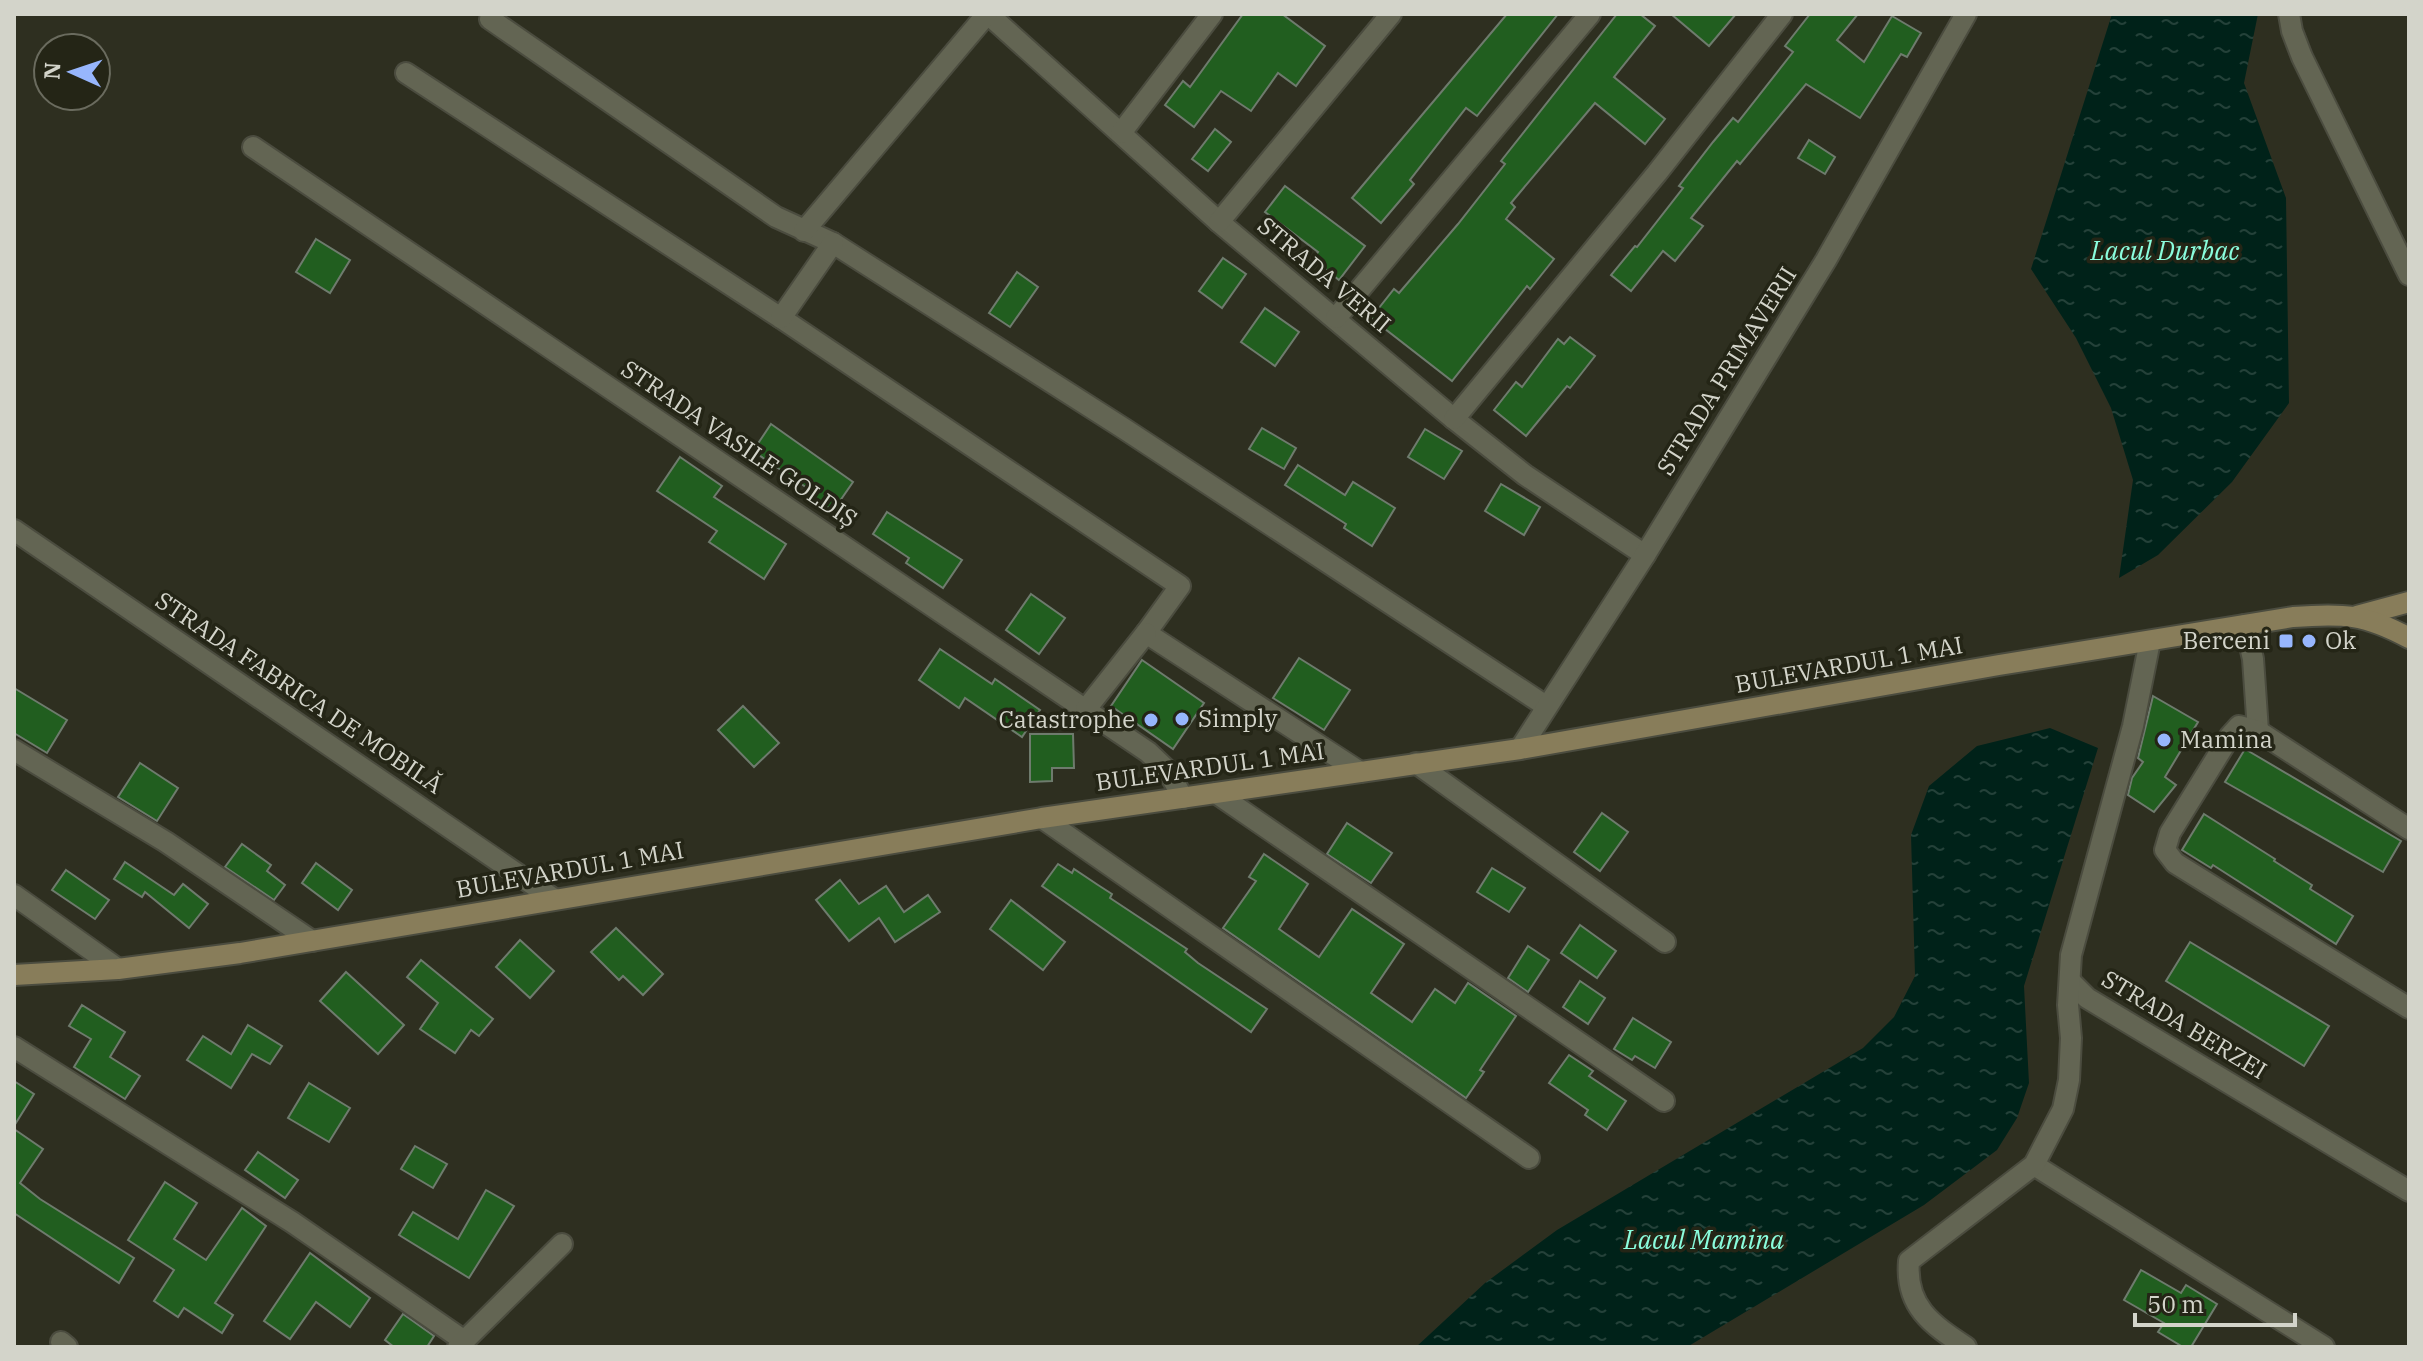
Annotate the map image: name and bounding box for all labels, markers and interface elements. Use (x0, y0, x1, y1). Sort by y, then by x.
north arrow (32, 32, 112, 112)
text: N (37, 61, 66, 80)
street label: STRADA VERII (1251, 209, 1398, 339)
water label: Lacul Durbac (2090, 233, 2239, 267)
street label: STRADA PRIMAVERII (1649, 260, 1803, 481)
street label: STRADA VASILE GOLDIȘ (615, 352, 864, 534)
street label: STRADA FABRICA DE MOBILĂ (150, 584, 450, 801)
place label: Berceni (2183, 624, 2270, 656)
place label: Ok (2325, 624, 2356, 656)
street label: BULEVARDUL 1 MAI (1733, 628, 1965, 700)
marker: Berceni (2277, 632, 2295, 650)
marker: Ok (2300, 632, 2318, 650)
place label: Simply (1198, 702, 1277, 734)
place label: Catastrophe (998, 703, 1135, 735)
marker: Simply (1173, 710, 1191, 728)
marker: Catastrophe (1142, 711, 1160, 729)
place label: Mamina (2180, 723, 2273, 755)
marker: Mamina (2155, 731, 2173, 749)
street label: BULEVARDUL 1 MAI (1093, 734, 1326, 798)
street label: BULEVARDUL 1 MAI (454, 833, 686, 905)
street label: STRADA BERZEI (2096, 962, 2273, 1086)
water label: Lacul Mamina (1623, 1222, 1784, 1256)
scale bar (2135, 1277, 2295, 1327)
text: 50 m (2147, 1288, 2204, 1320)

